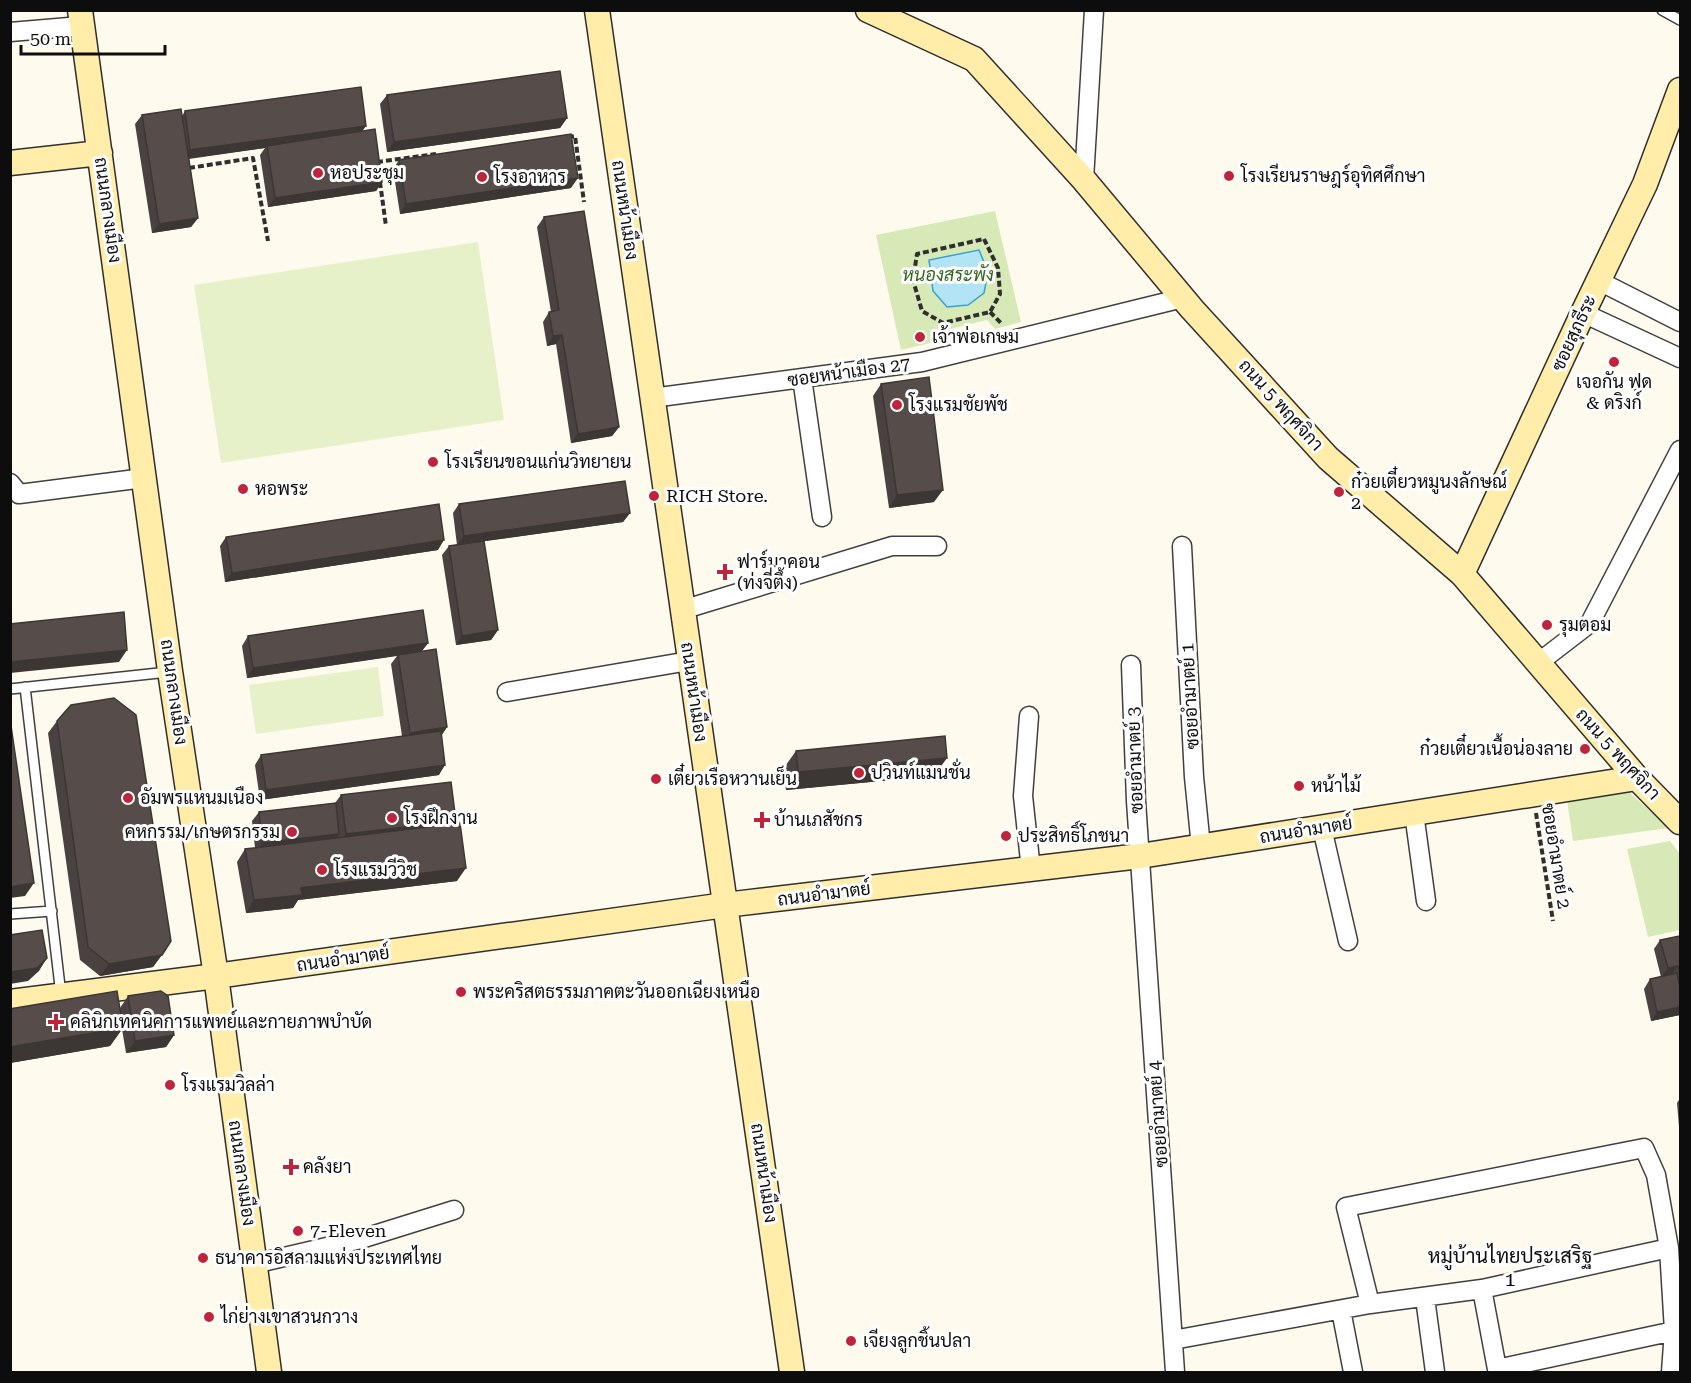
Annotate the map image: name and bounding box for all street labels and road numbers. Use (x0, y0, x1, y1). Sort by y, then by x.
street label: ถนนกลางเมือง (91, 156, 127, 264)
street label: ถนนหน้าเมือง (608, 159, 644, 261)
street label: ซอยสุภธีระ (1545, 291, 1602, 375)
street label: ซอยหน้าเมือง 27 (786, 352, 912, 391)
street label: ถนน 5 พฤศจิกา (1234, 355, 1328, 455)
street label: ถนนกลางเมือง (157, 638, 193, 746)
street label: ถนนหน้าเมือง (677, 641, 713, 743)
street label: ซอยอำมาตย์ 1 (1174, 642, 1203, 750)
street label: ถนน 5 พฤศจิกา (1571, 704, 1665, 804)
street label: ซอยอำมาตย์ 3 (1120, 706, 1147, 814)
street label: ซอยอำมาตย์ 2 (1538, 801, 1577, 910)
street label: ถนนอำมาตย์ (1258, 810, 1354, 847)
street label: ถนนอำมาตย์ (776, 875, 872, 910)
street label: ถนนอำมาตย์ (295, 940, 391, 975)
street label: ซอยอำมาตย์ 4 (1141, 1060, 1172, 1168)
street label: ถนนกลางเมือง (225, 1119, 261, 1227)
street label: ถนนหน้าเมือง (747, 1122, 783, 1224)

